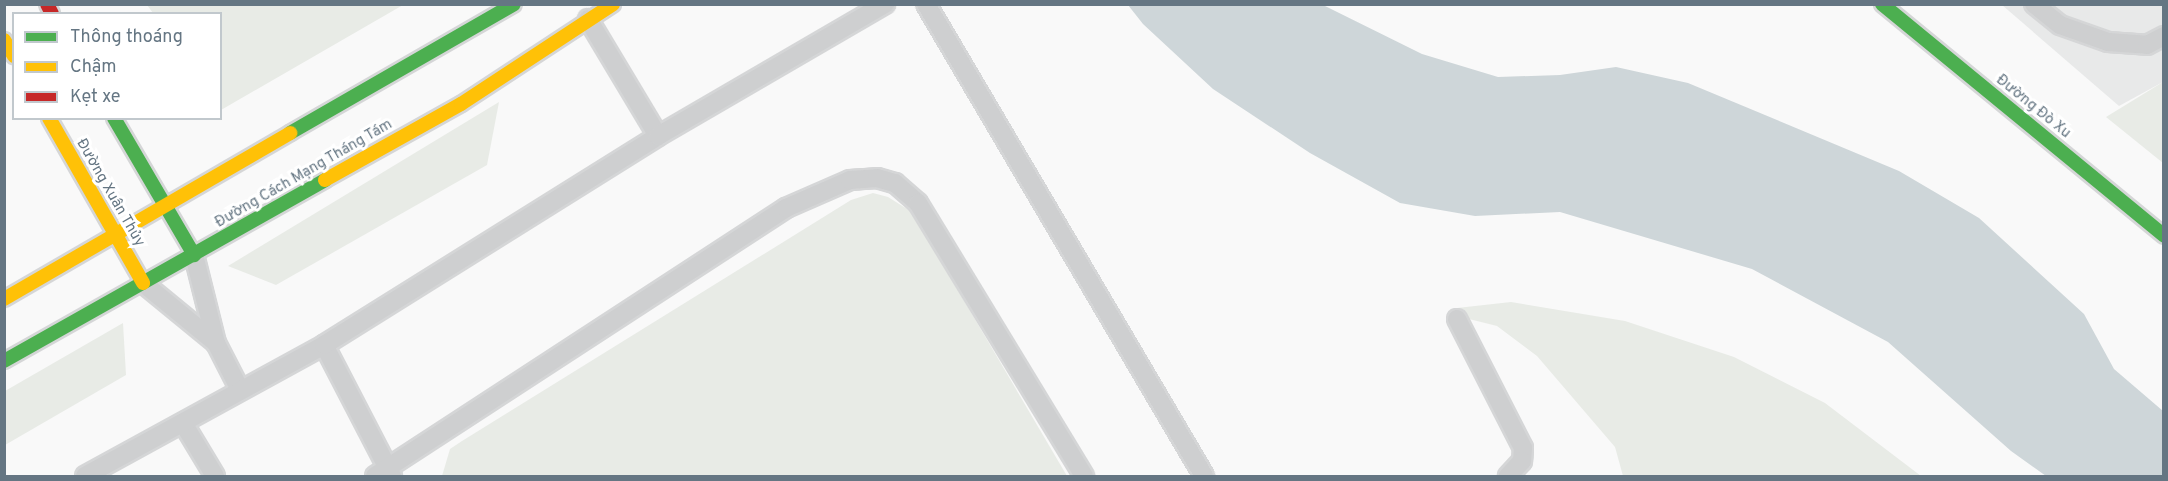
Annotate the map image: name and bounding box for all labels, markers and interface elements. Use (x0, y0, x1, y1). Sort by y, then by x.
legend (12, 12, 222, 120)
text: Thông thoáng (70, 26, 183, 49)
text: Chậm (70, 56, 117, 79)
street label: Đường Đò Xu (1992, 71, 2074, 143)
text: Kẹt xe (70, 86, 120, 109)
street label: Đường Cách Mạng Tháng Tám (212, 116, 396, 232)
street label: Đường Xuân Thủy (72, 136, 148, 250)

